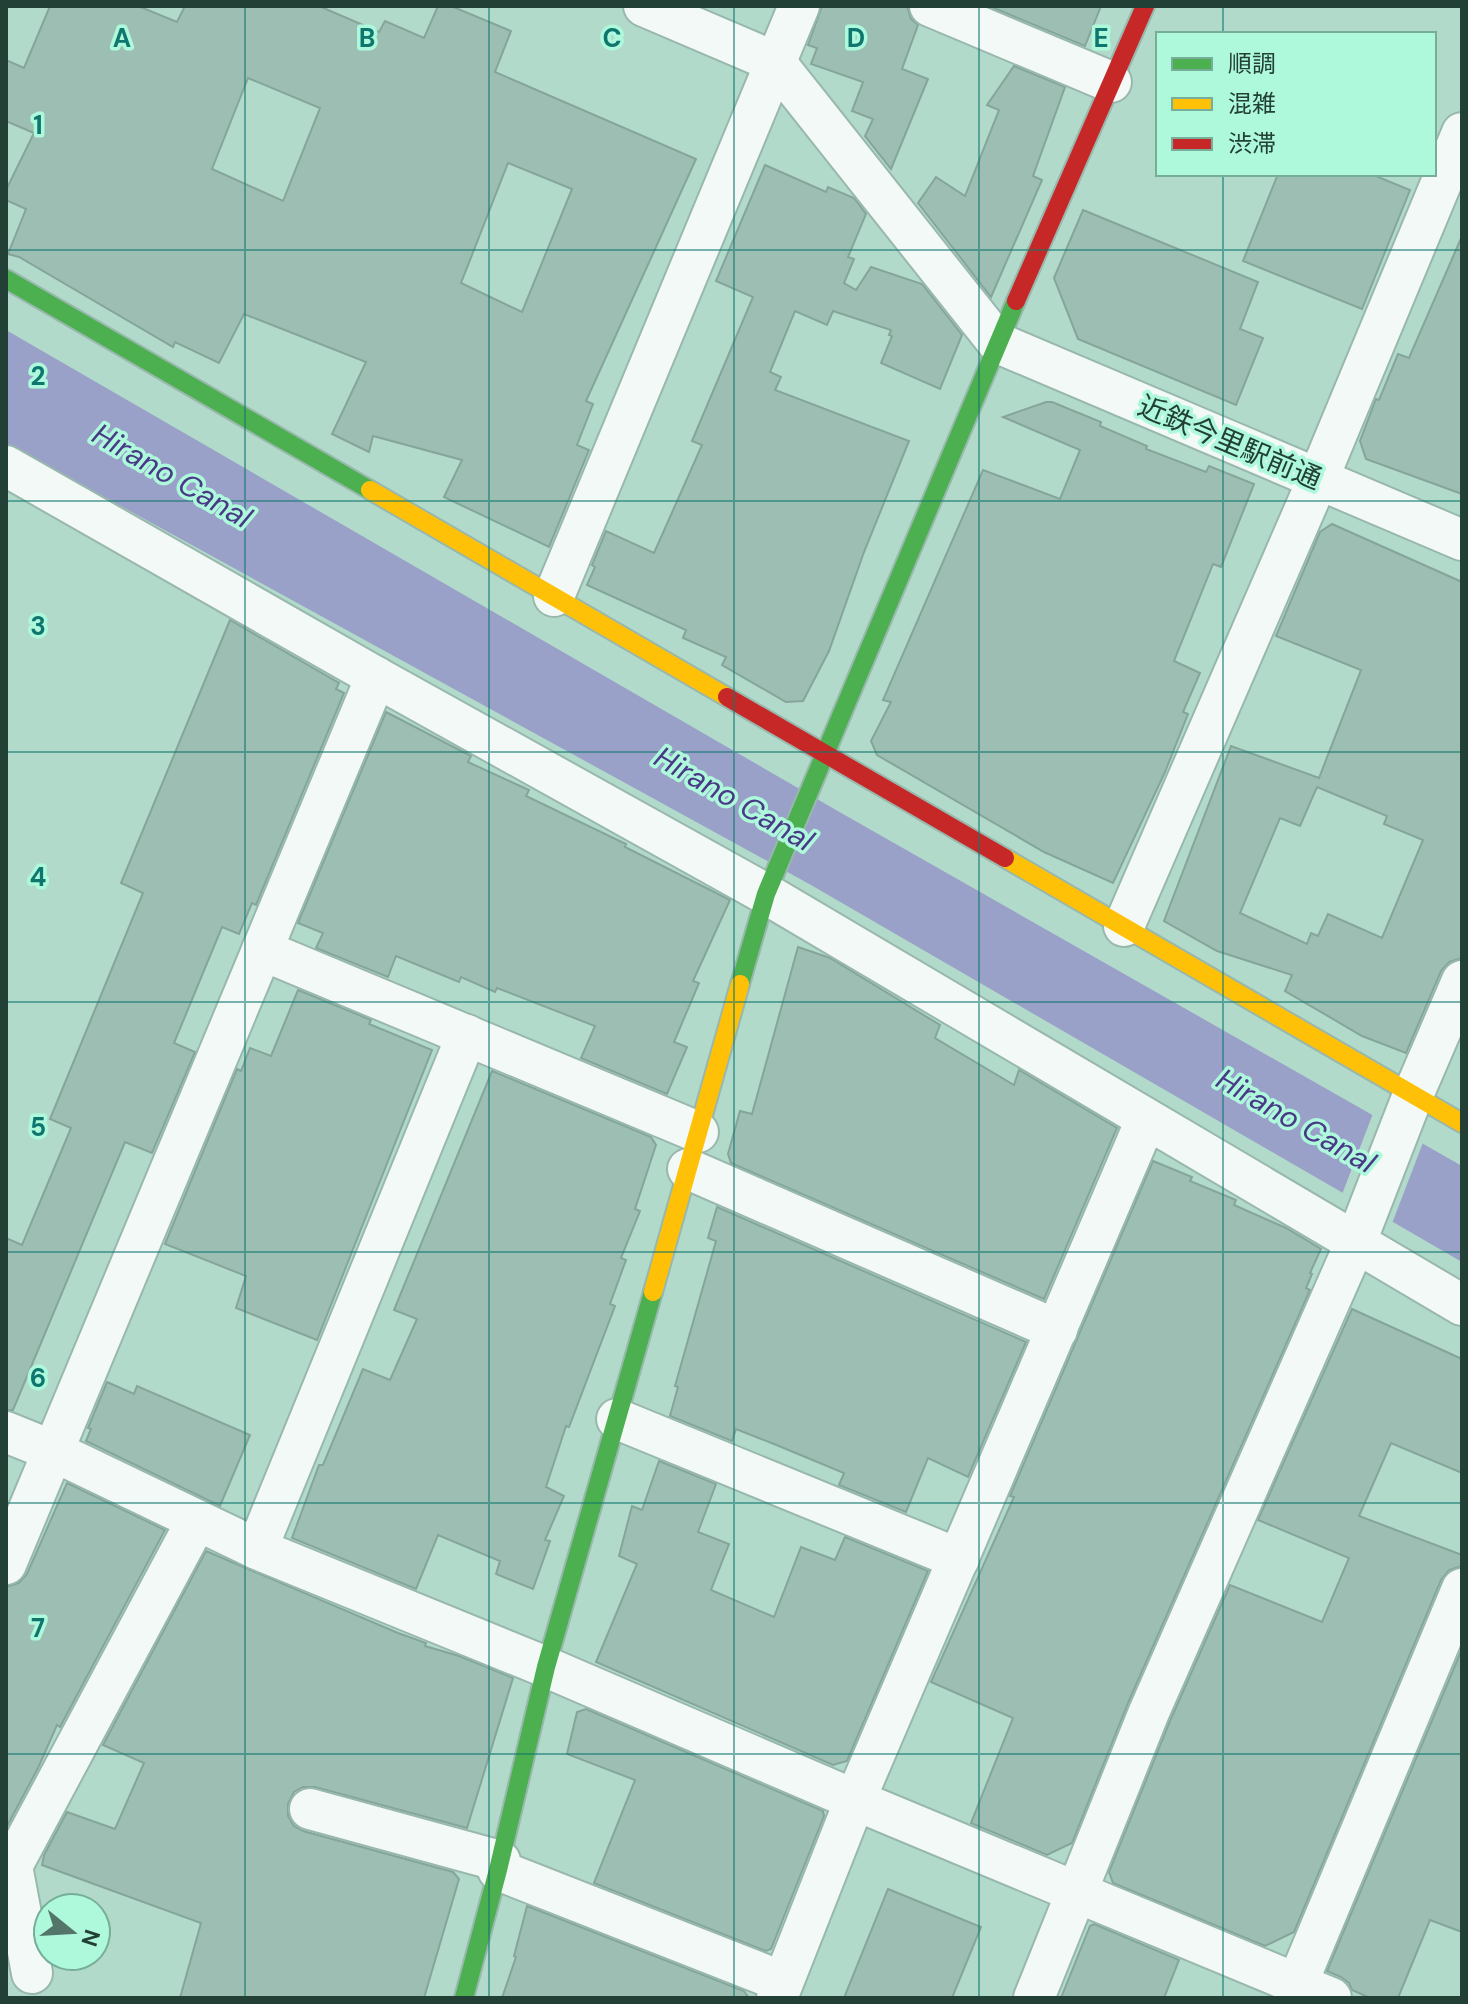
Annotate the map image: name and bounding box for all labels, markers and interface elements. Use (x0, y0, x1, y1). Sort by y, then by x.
text: A (113, 21, 131, 55)
text: B (359, 21, 375, 55)
text: C (602, 21, 622, 55)
text: D (847, 21, 865, 55)
text: E (1093, 21, 1109, 55)
legend (1156, 32, 1436, 176)
text: 順調 (1228, 48, 1276, 79)
text: 混雑 (1228, 88, 1276, 119)
text: 1 (33, 108, 43, 142)
text: 渋滞 (1228, 128, 1276, 159)
text: 2 (30, 359, 46, 393)
street label: 近鉄今里駅前通 (1132, 387, 1327, 498)
water label: Hirano Canal (86, 414, 260, 537)
text: 3 (30, 609, 46, 643)
water label: Hirano Canal (648, 737, 822, 860)
text: 4 (30, 860, 46, 894)
water label: Hirano Canal (1210, 1059, 1384, 1182)
text: 5 (30, 1110, 46, 1144)
text: 6 (30, 1361, 46, 1395)
text: 7 (31, 1611, 45, 1645)
north arrow (32, 1892, 112, 1972)
text: N (74, 1926, 107, 1950)

